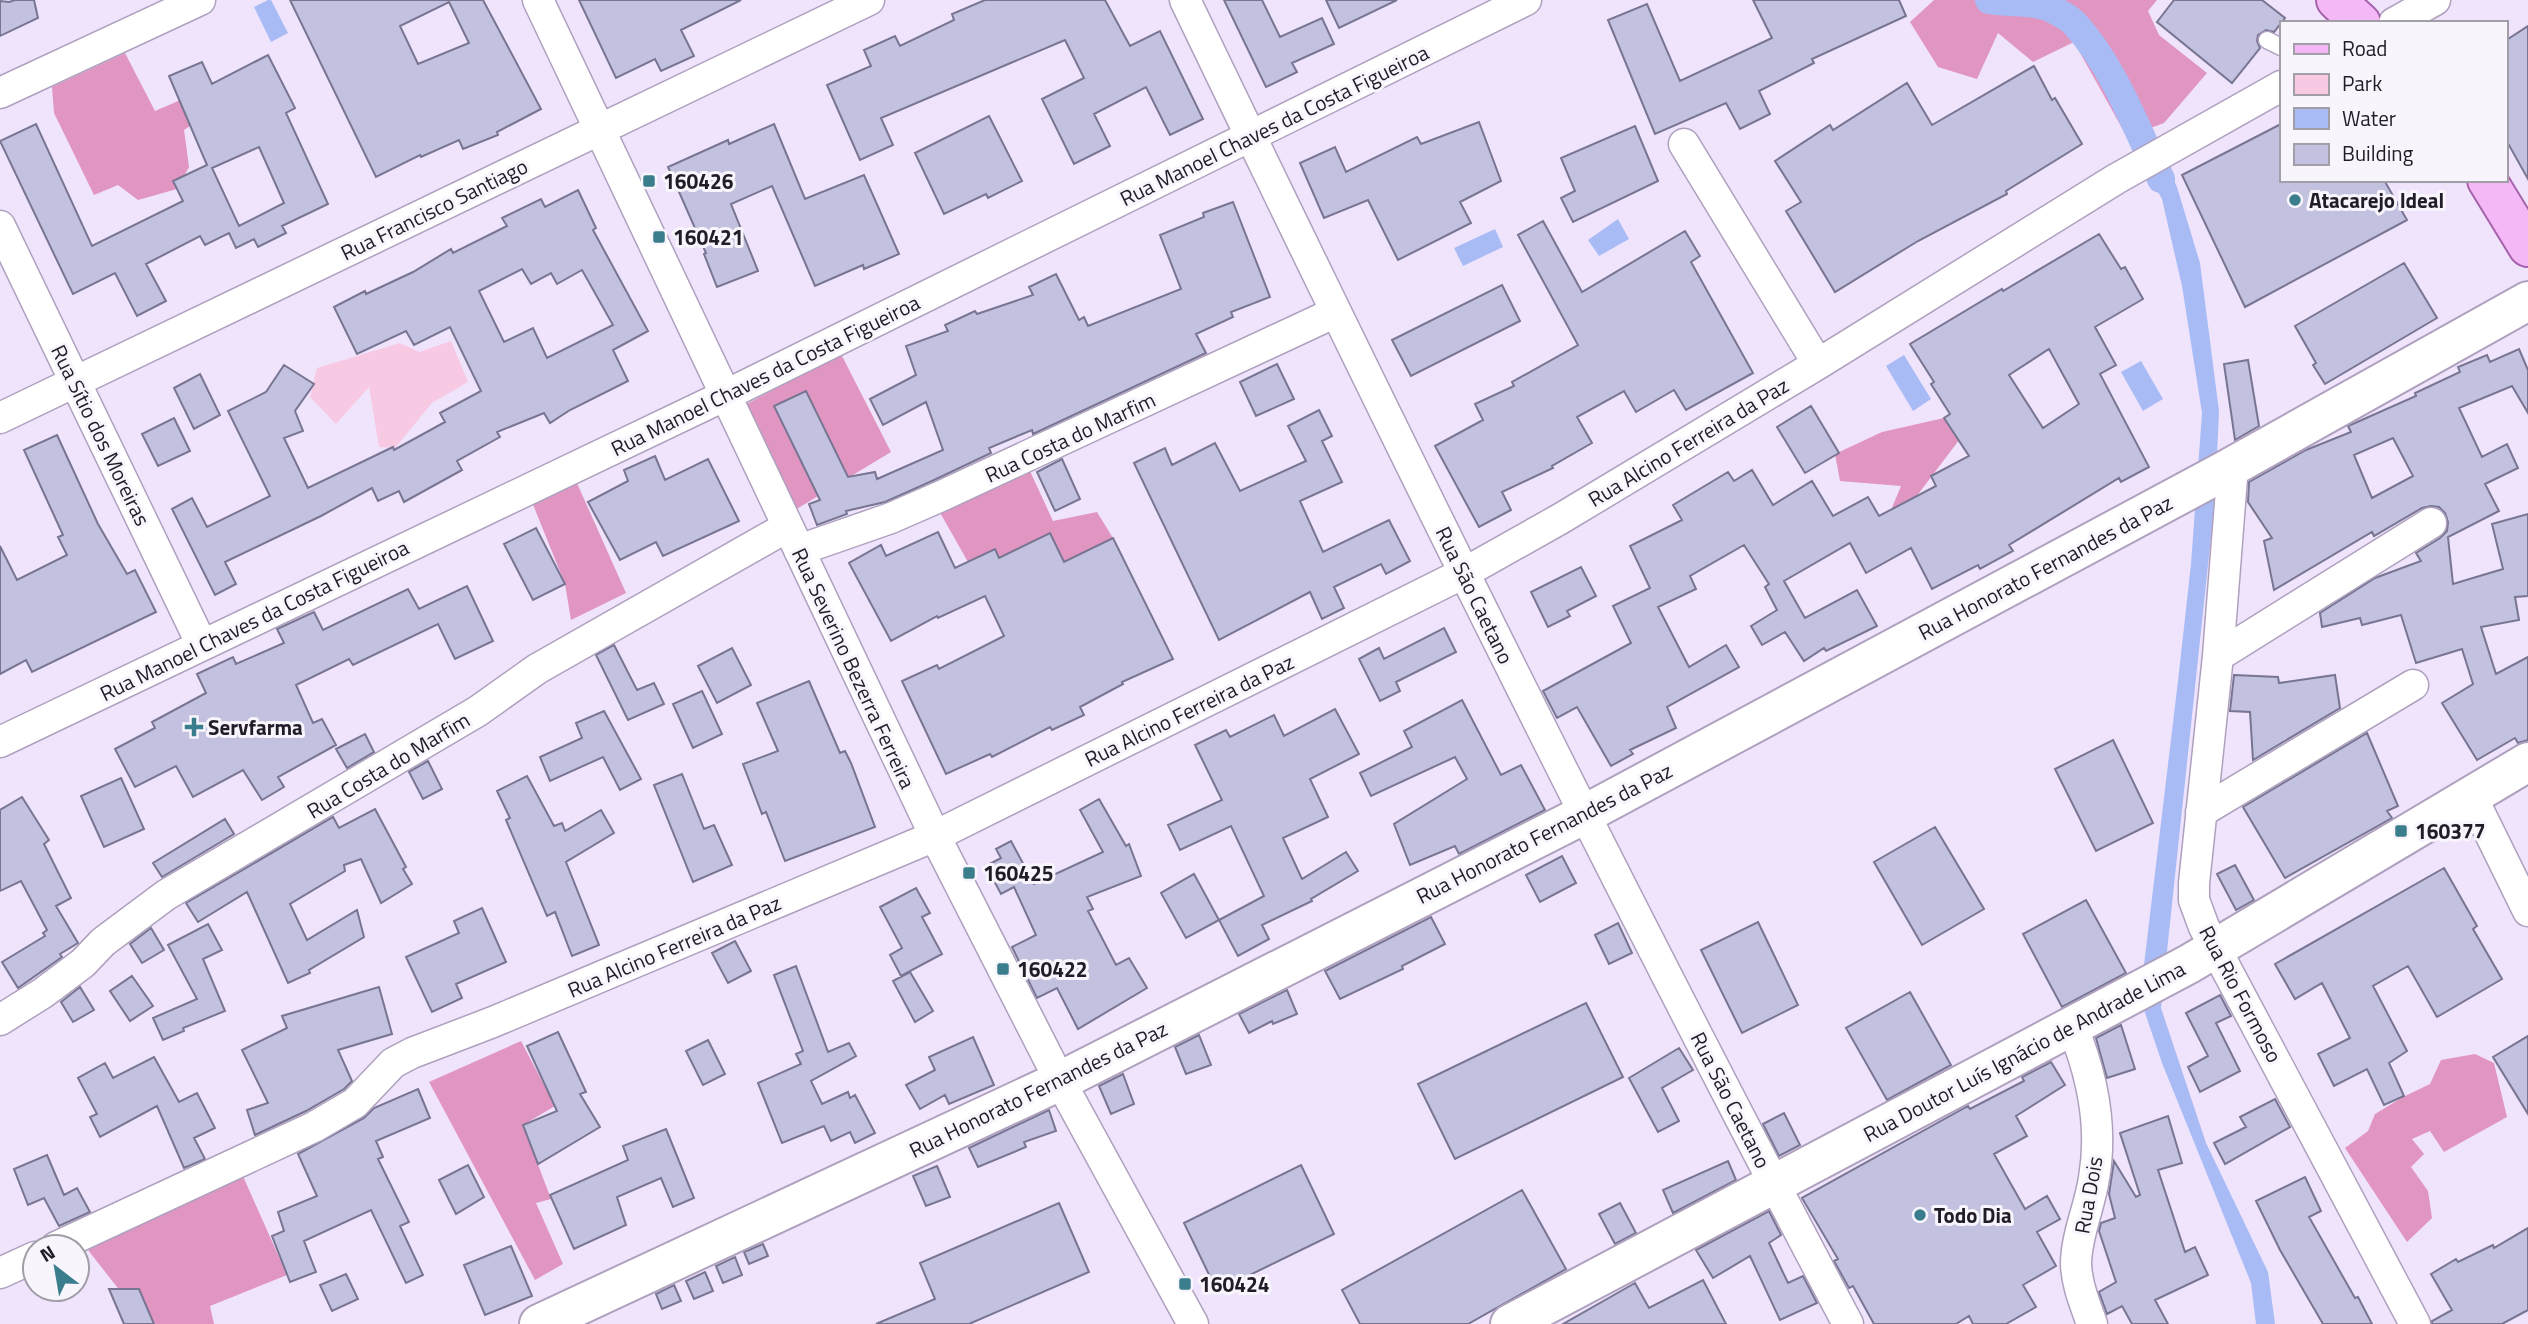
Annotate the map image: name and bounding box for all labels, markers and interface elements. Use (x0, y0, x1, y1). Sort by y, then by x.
legend (2280, 21, 2507, 182)
text: Road (2342, 32, 2387, 64)
street label: Rua Manoel Chaves da Costa Figueiroa (1114, 36, 1434, 214)
text: Park (2342, 67, 2382, 99)
text: Water (2342, 102, 2396, 134)
text: Building (2342, 137, 2414, 169)
street label: Rua Francisco Santiago (335, 150, 533, 268)
place label: 160426 (663, 165, 734, 197)
marker: 160426 (641, 173, 657, 189)
place label: Atacarejo Ideal (2309, 184, 2444, 216)
marker: Atacarejo Ideal (2287, 192, 2303, 208)
place label: 160421 (673, 221, 744, 253)
marker: 160421 (651, 229, 667, 245)
street label: Rua Manoel Chaves da Costa Figueiroa (605, 286, 925, 464)
street label: Rua Sítio dos Moreiras (43, 339, 159, 531)
street label: Rua Alcino Ferreira da Paz (1582, 369, 1794, 515)
street label: Rua Costa do Marfim (979, 383, 1161, 491)
street label: Rua Honorato Fernandes da Paz (1912, 486, 2178, 648)
street label: Rua São Caetano (1428, 521, 1522, 669)
street label: Rua Manoel Chaves da Costa Figueiroa (94, 531, 414, 709)
street label: Rua Severino Bezerra Ferreira (784, 542, 924, 794)
street label: Rua Alcino Ferreira da Paz (1079, 645, 1299, 775)
street label: Rua Costa do Marfim (300, 704, 476, 826)
place label: Servfarma (208, 711, 303, 743)
marker: Servfarma (186, 719, 202, 735)
street label: Rua Honorato Fernandes da Paz (1410, 754, 1678, 912)
place label: 160377 (2415, 815, 2486, 847)
marker: 160377 (2393, 823, 2409, 839)
place label: 160425 (983, 857, 1054, 889)
marker: 160425 (961, 865, 977, 881)
street label: Rua Alcino Ferreira da Paz (562, 887, 786, 1005)
street label: Rua Rio Formoso (2191, 920, 2291, 1068)
street label: Rua Doutor Luís Ignácio de Andrade Lima (1857, 952, 2191, 1150)
place label: 160422 (1017, 953, 1088, 985)
marker: 160422 (995, 961, 1011, 977)
street label: Rua Honorato Fernandes da Paz (903, 1012, 1173, 1166)
street label: Rua São Caetano (1683, 1026, 1779, 1174)
street label: Rua Dois (2065, 1154, 2111, 1236)
place label: Todo Dia (1934, 1199, 2012, 1231)
marker: Todo Dia (1912, 1207, 1928, 1223)
north arrow (21, 1233, 91, 1303)
text: N (34, 1237, 60, 1269)
place label: 160424 (1199, 1268, 1270, 1300)
marker: 160424 (1177, 1276, 1193, 1292)

